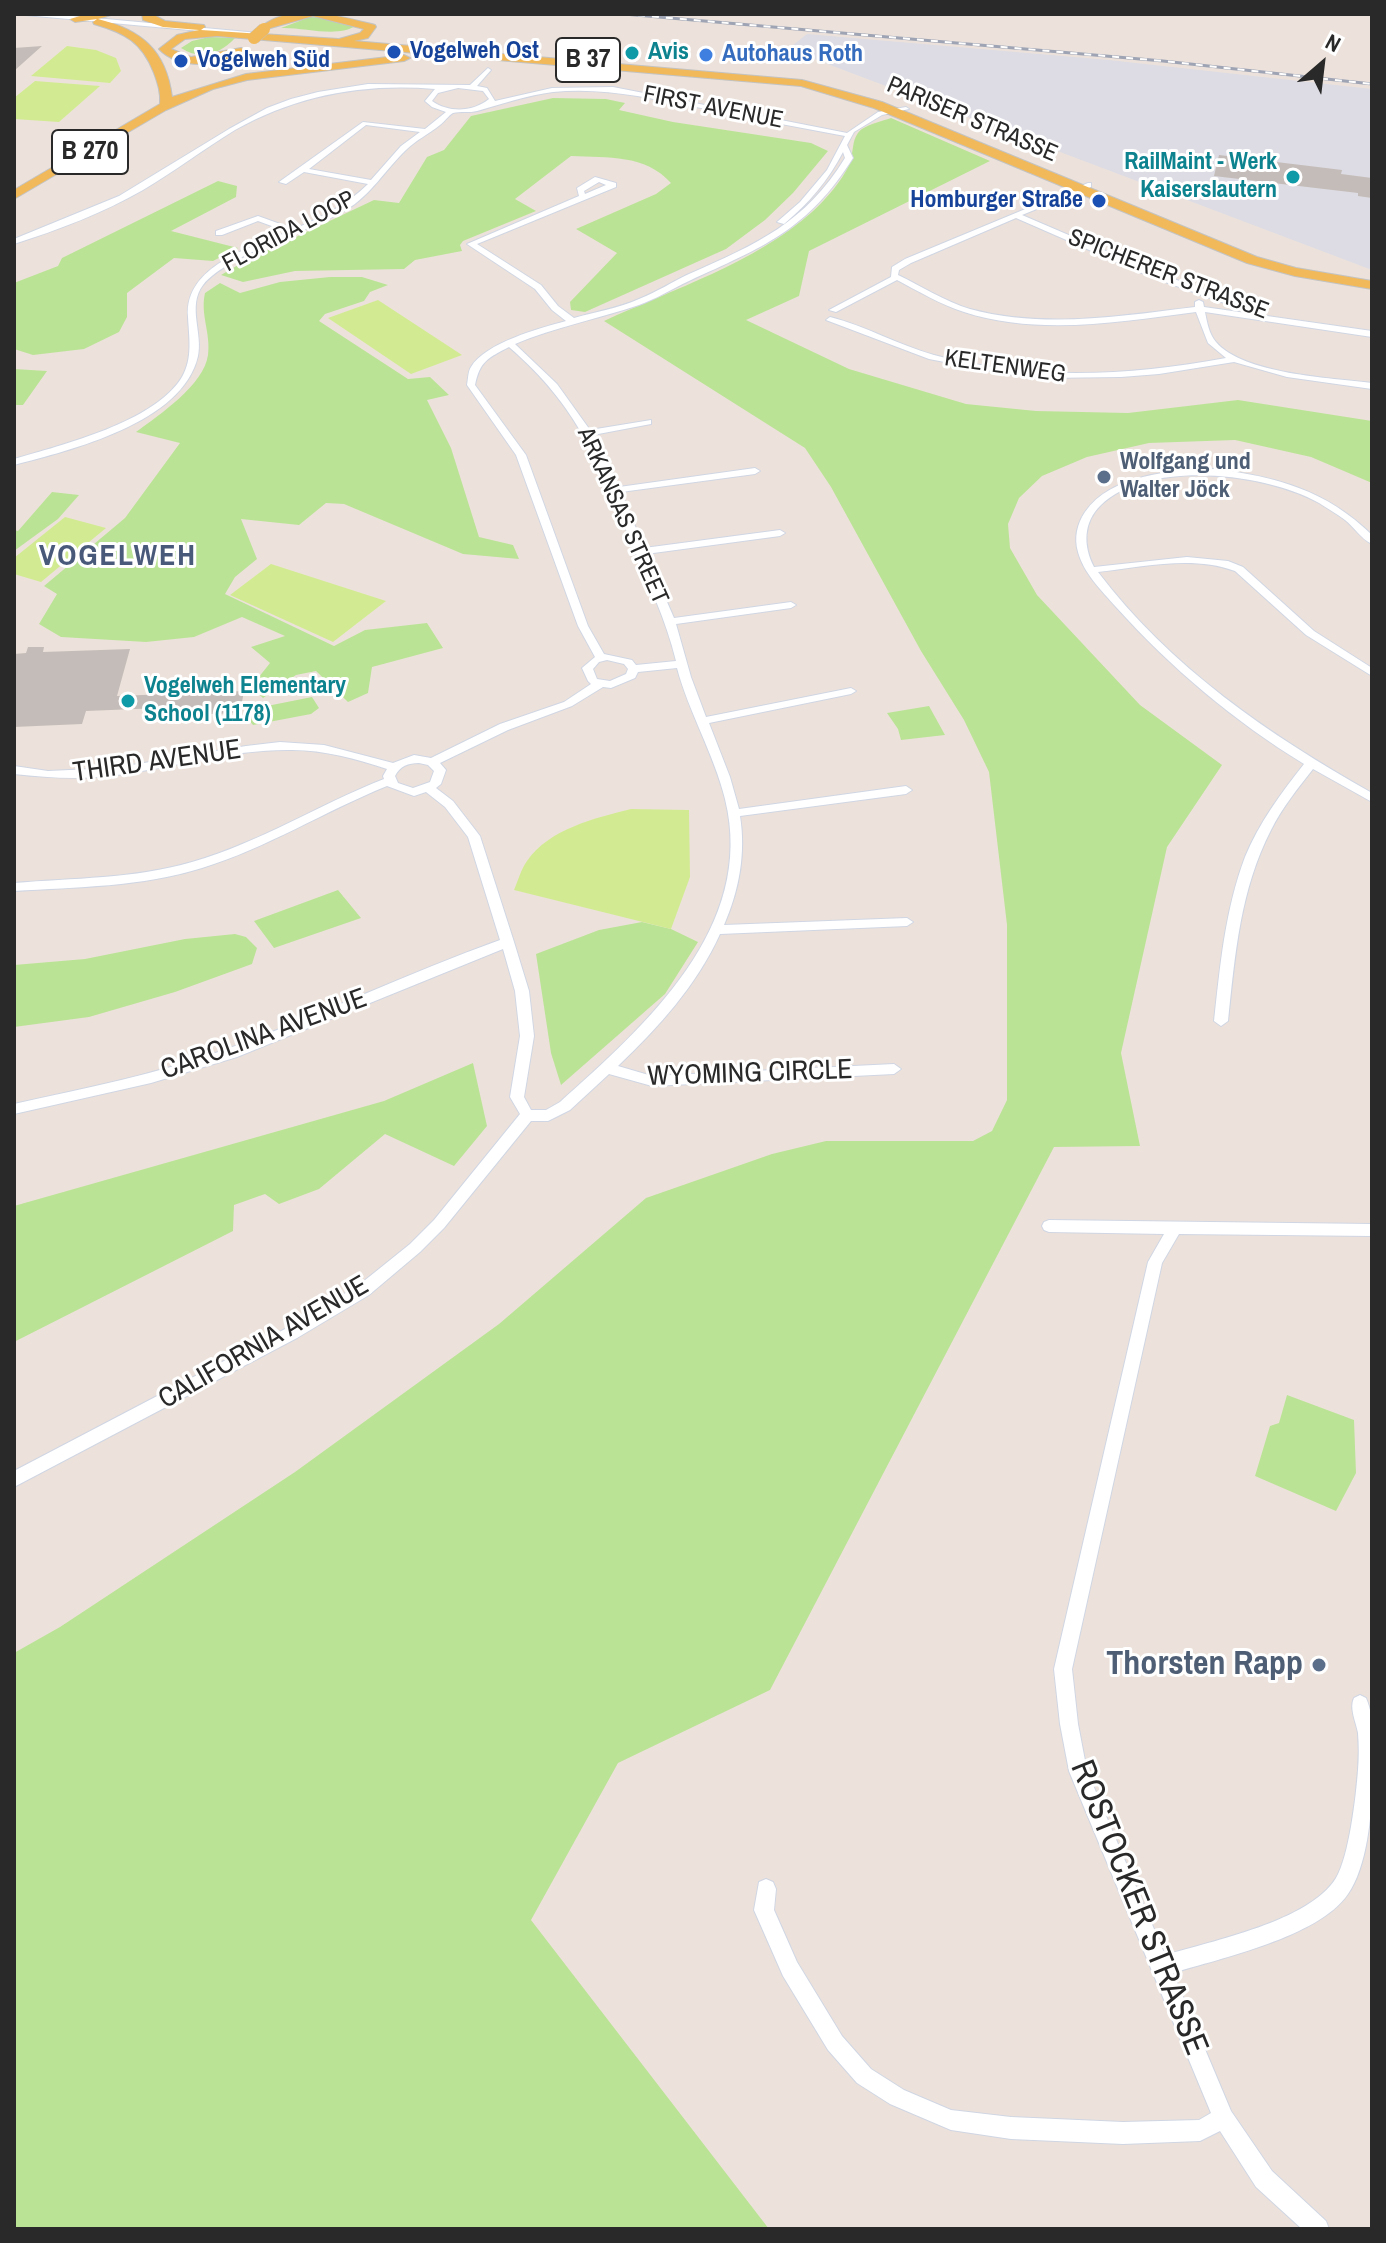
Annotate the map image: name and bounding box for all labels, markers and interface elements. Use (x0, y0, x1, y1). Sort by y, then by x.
north arrow (1282, 24, 1362, 104)
text: N (1320, 27, 1346, 59)
place label: Vogelweh Ost (410, 38, 539, 66)
road number: B 37 (556, 38, 620, 82)
place label: Avis (648, 39, 689, 67)
place label: Autohaus Roth (722, 41, 863, 69)
marker: Vogelweh Ost (385, 43, 403, 61)
marker: Avis (623, 44, 641, 62)
marker: Autohaus Roth (697, 46, 715, 64)
place label: Vogelweh Süd (197, 47, 330, 75)
marker: Vogelweh Süd (172, 52, 190, 70)
street label: PARISER STRASSE (882, 71, 1062, 169)
street label: FIRST AVENUE (641, 80, 785, 136)
road number: B 270 (52, 130, 128, 174)
place label: RailMaint - Werk Kaiserslautern (1124, 149, 1277, 205)
marker: RailMaint - Werk Kaiserslautern (1284, 168, 1302, 186)
street label: FLORIDA LOOP (218, 185, 360, 279)
place label: Homburger Straße (910, 187, 1083, 215)
marker: Homburger Straße (1090, 192, 1108, 210)
street label: SPICHERER STRASSE (1064, 224, 1272, 326)
street label: KELTENWEG (943, 344, 1067, 390)
street label: ARKANSAS STREET (570, 423, 674, 609)
place label: Wolfgang und Walter Jöck (1120, 449, 1251, 505)
marker: Wolfgang und Walter Jöck (1095, 468, 1113, 486)
district label: VOGELWEH (39, 539, 197, 575)
place label: Vogelweh Elementary School (1178) (144, 673, 346, 729)
marker: Vogelweh Elementary School (1178) (119, 692, 137, 710)
street label: THIRD AVENUE (71, 734, 243, 790)
street label: CAROLINA AVENUE (157, 982, 371, 1088)
street label: WYOMING CIRCLE (647, 1054, 853, 1094)
street label: CALIFORNIA AVENUE (153, 1269, 375, 1417)
place label: Thorsten Rapp (1106, 1645, 1303, 1685)
marker: Thorsten Rapp (1310, 1656, 1328, 1674)
street label: ROSTOCKER STRASSE (1060, 1755, 1216, 2061)

